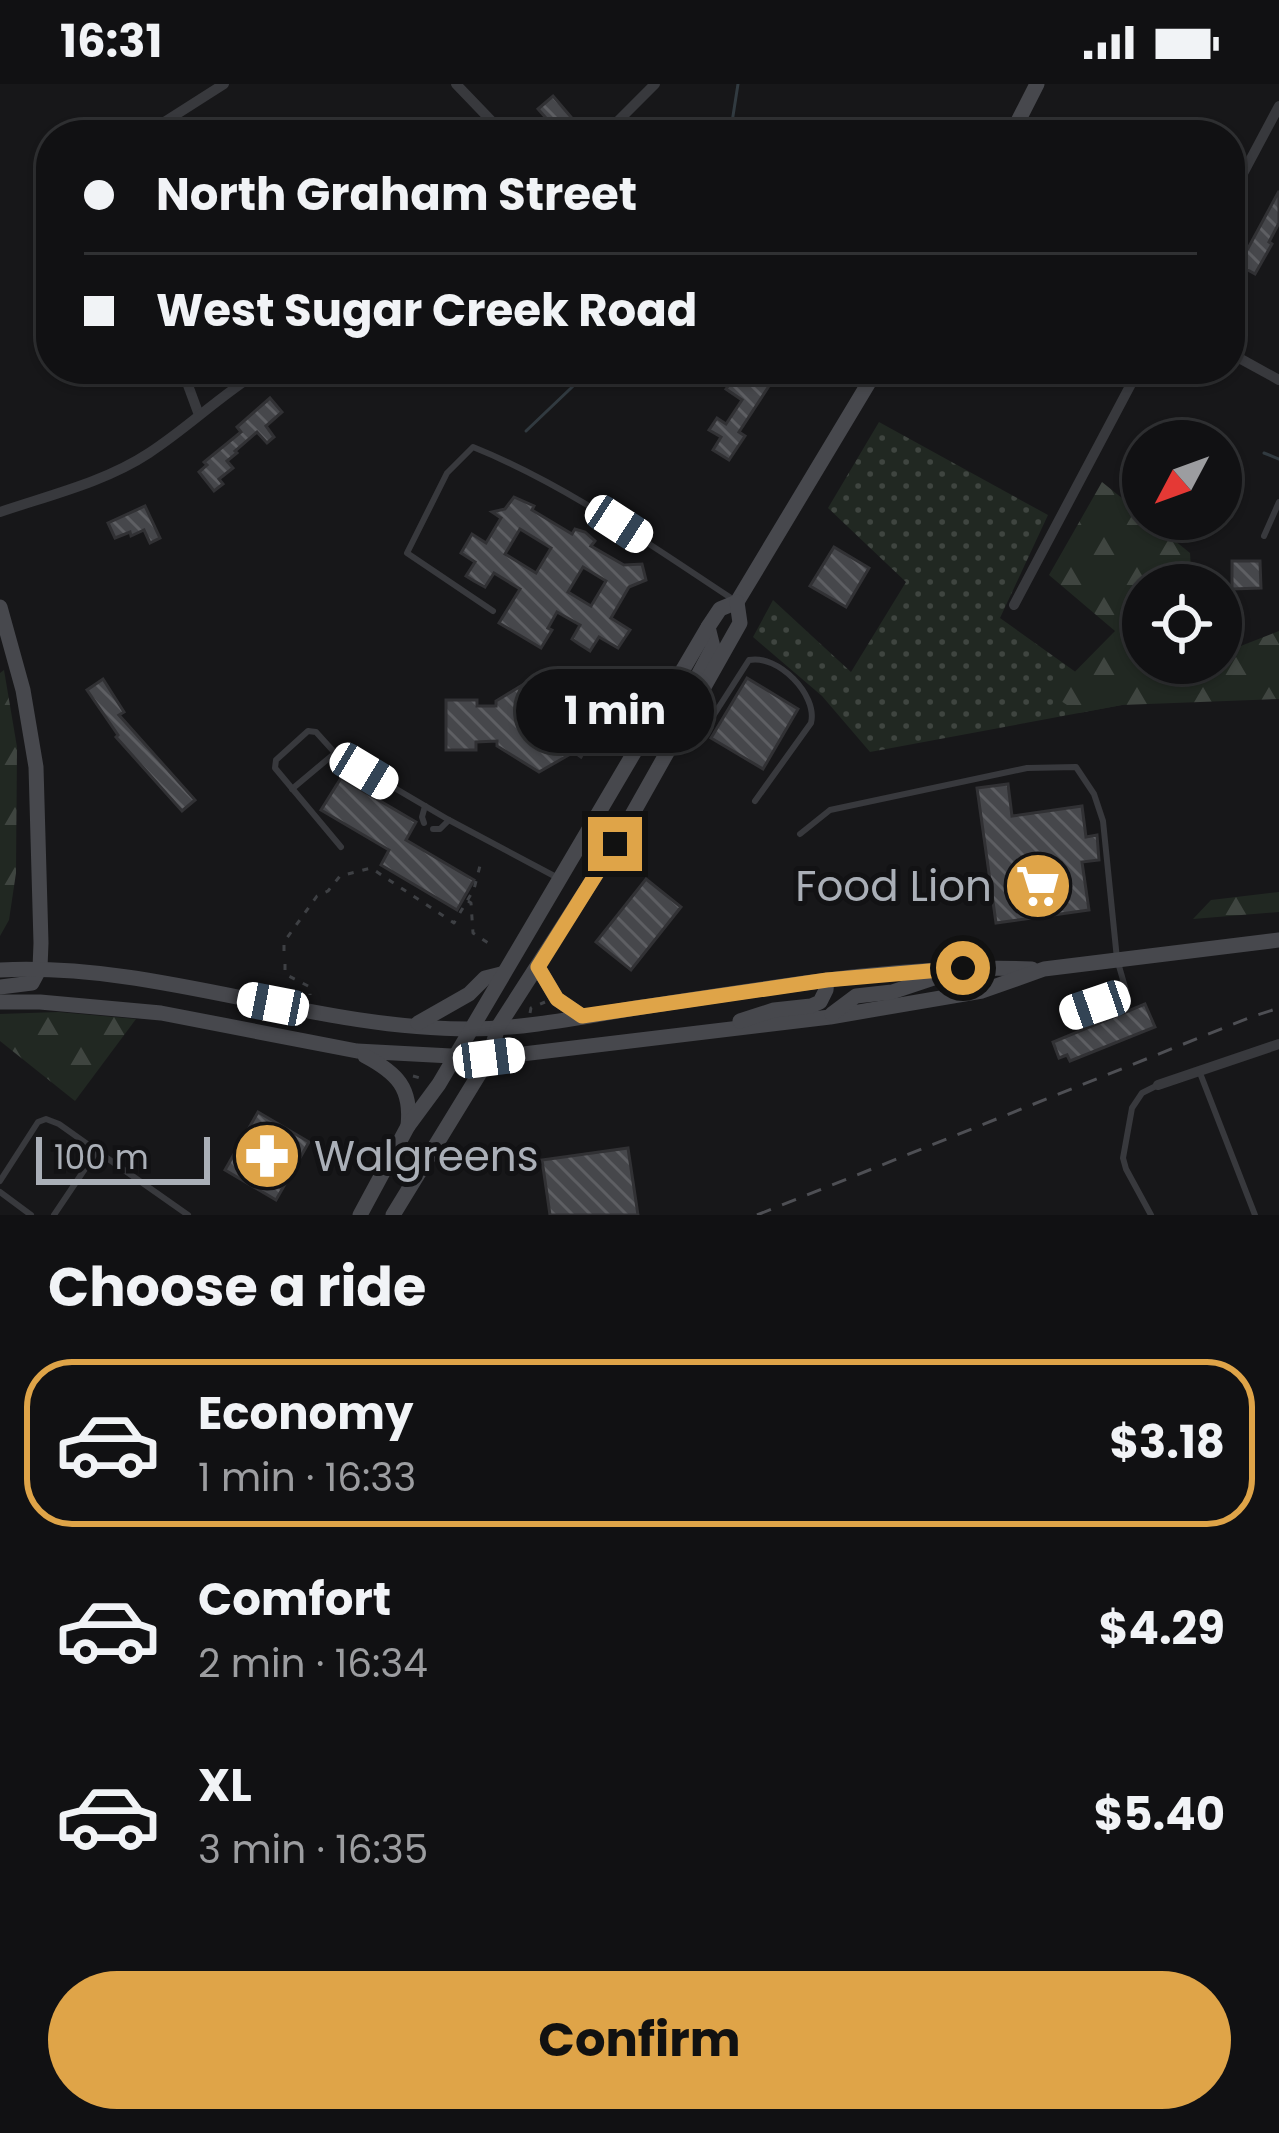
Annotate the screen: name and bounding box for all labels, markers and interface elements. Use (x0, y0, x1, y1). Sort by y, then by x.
text: 16:31 (60, 10, 163, 73)
text: North Graham Street (156, 163, 637, 226)
text: West Sugar Creek Road (156, 279, 697, 342)
north arrow (1122, 420, 1242, 540)
map controls (1122, 420, 1242, 684)
car (579, 489, 659, 559)
button: locate (1122, 564, 1242, 684)
callout: 1 min (516, 670, 714, 754)
text: 1 min (564, 683, 666, 738)
car (324, 737, 404, 805)
route end (588, 817, 642, 871)
supermarket icon: Food Lion (1003, 851, 1073, 921)
place label: Food Lion (795, 857, 992, 916)
route start (936, 941, 990, 995)
car (1055, 976, 1135, 1034)
car (234, 979, 312, 1029)
car (451, 1036, 527, 1080)
pharmacy icon: Walgreens (232, 1121, 302, 1191)
place label: Walgreens (314, 1127, 539, 1186)
scale bar (36, 1131, 210, 1184)
text: 100 m (54, 1134, 149, 1181)
text: Choose a ride (48, 1249, 426, 1325)
text: Economy (198, 1382, 413, 1445)
icon: car (54, 1389, 162, 1497)
text: $3.18 (1109, 1411, 1225, 1474)
text: 1 min · 16:33 (198, 1450, 416, 1505)
text: Comfort (198, 1568, 391, 1631)
icon: car (54, 1575, 162, 1683)
text: $4.29 (1099, 1597, 1225, 1660)
text: 2 min · 16:34 (198, 1636, 428, 1691)
text: XL (198, 1754, 252, 1817)
icon: car (54, 1761, 162, 1869)
text: $5.40 (1094, 1783, 1225, 1846)
text: 3 min · 16:35 (198, 1822, 428, 1877)
button: Confirm (48, 1971, 1231, 2109)

